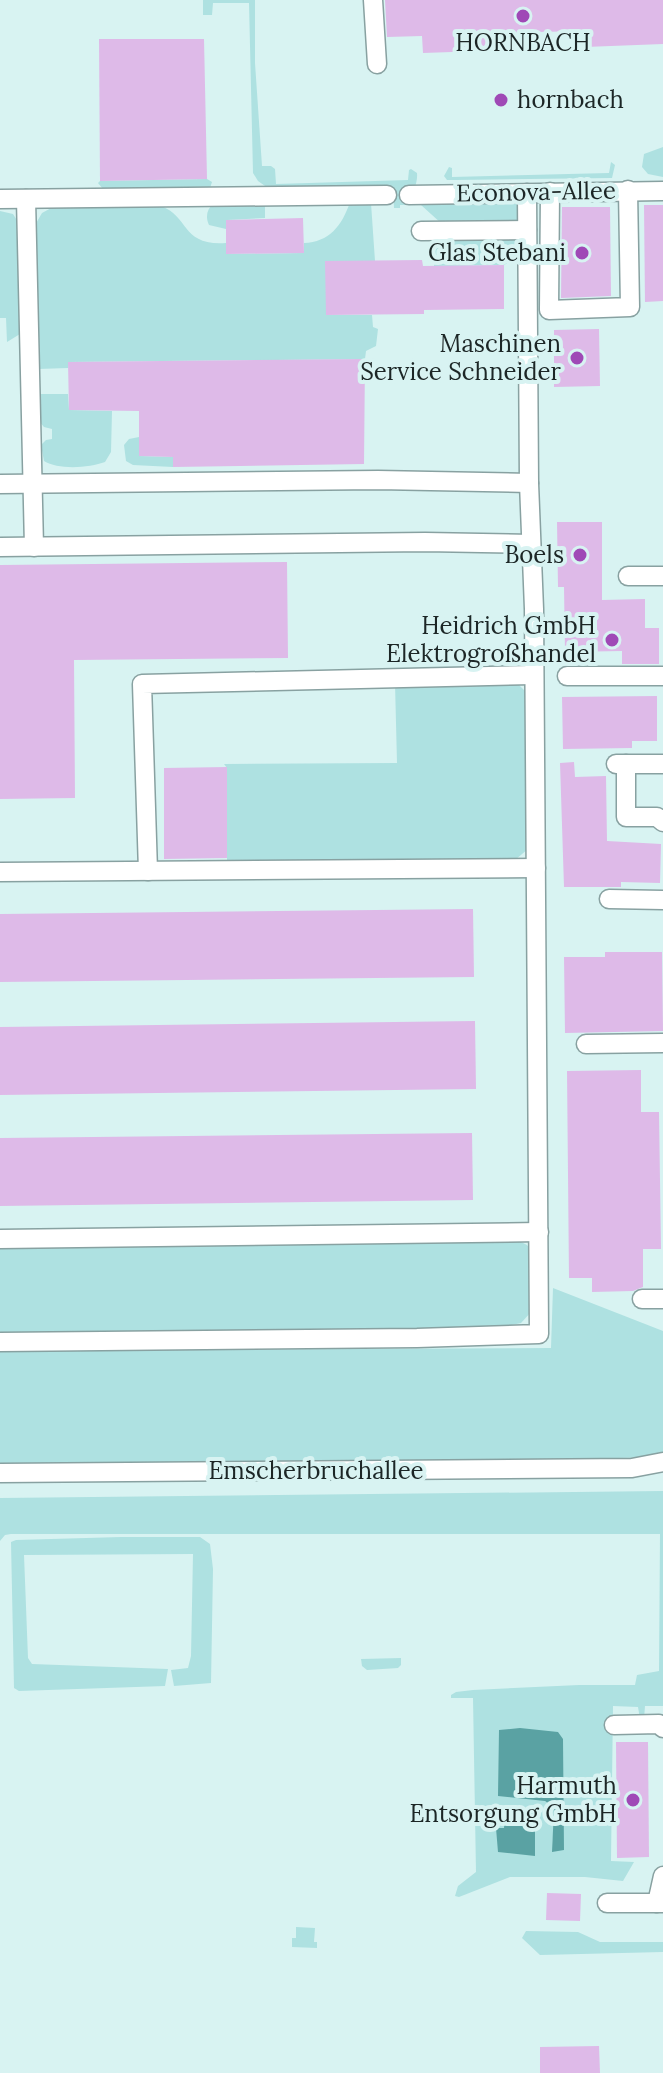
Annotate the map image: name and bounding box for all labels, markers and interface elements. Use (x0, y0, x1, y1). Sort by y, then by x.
marker: HORNBACH (514, 7, 532, 25)
place label: HORNBACH (455, 27, 591, 58)
place label: hornbach (517, 84, 624, 115)
marker: hornbach (492, 91, 510, 109)
street label: Econova-Allee (456, 175, 616, 208)
place label: Glas Stebani (428, 237, 566, 268)
marker: Glas Stebani (573, 244, 591, 262)
place label: Maschinen Service Schneider (360, 328, 562, 387)
marker: Maschinen Service Schneider (568, 349, 586, 367)
place label: Boels (504, 539, 564, 570)
marker: Boels (571, 546, 589, 564)
place label: Heidrich GmbH Elektrogroßhandel (386, 610, 596, 669)
marker: Heidrich GmbH Elektrogroßhandel (603, 631, 621, 649)
street label: Emscherbruchallee (208, 1455, 424, 1486)
place label: Harmuth Entsorgung GmbH (409, 1770, 617, 1829)
marker: Harmuth Entsorgung GmbH (624, 1791, 642, 1809)

